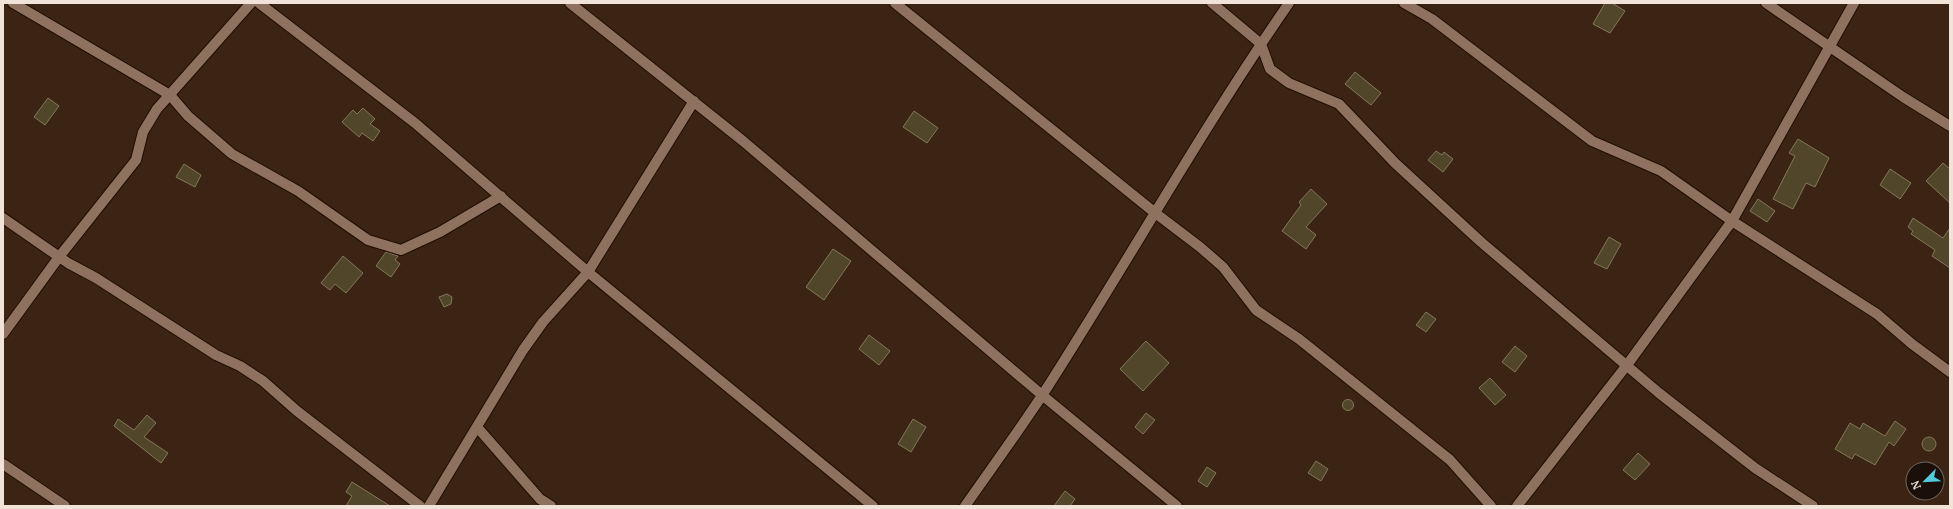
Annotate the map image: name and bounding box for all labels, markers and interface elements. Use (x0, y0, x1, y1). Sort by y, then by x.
north arrow (1905, 461, 1945, 501)
text: N (1908, 478, 1924, 492)

